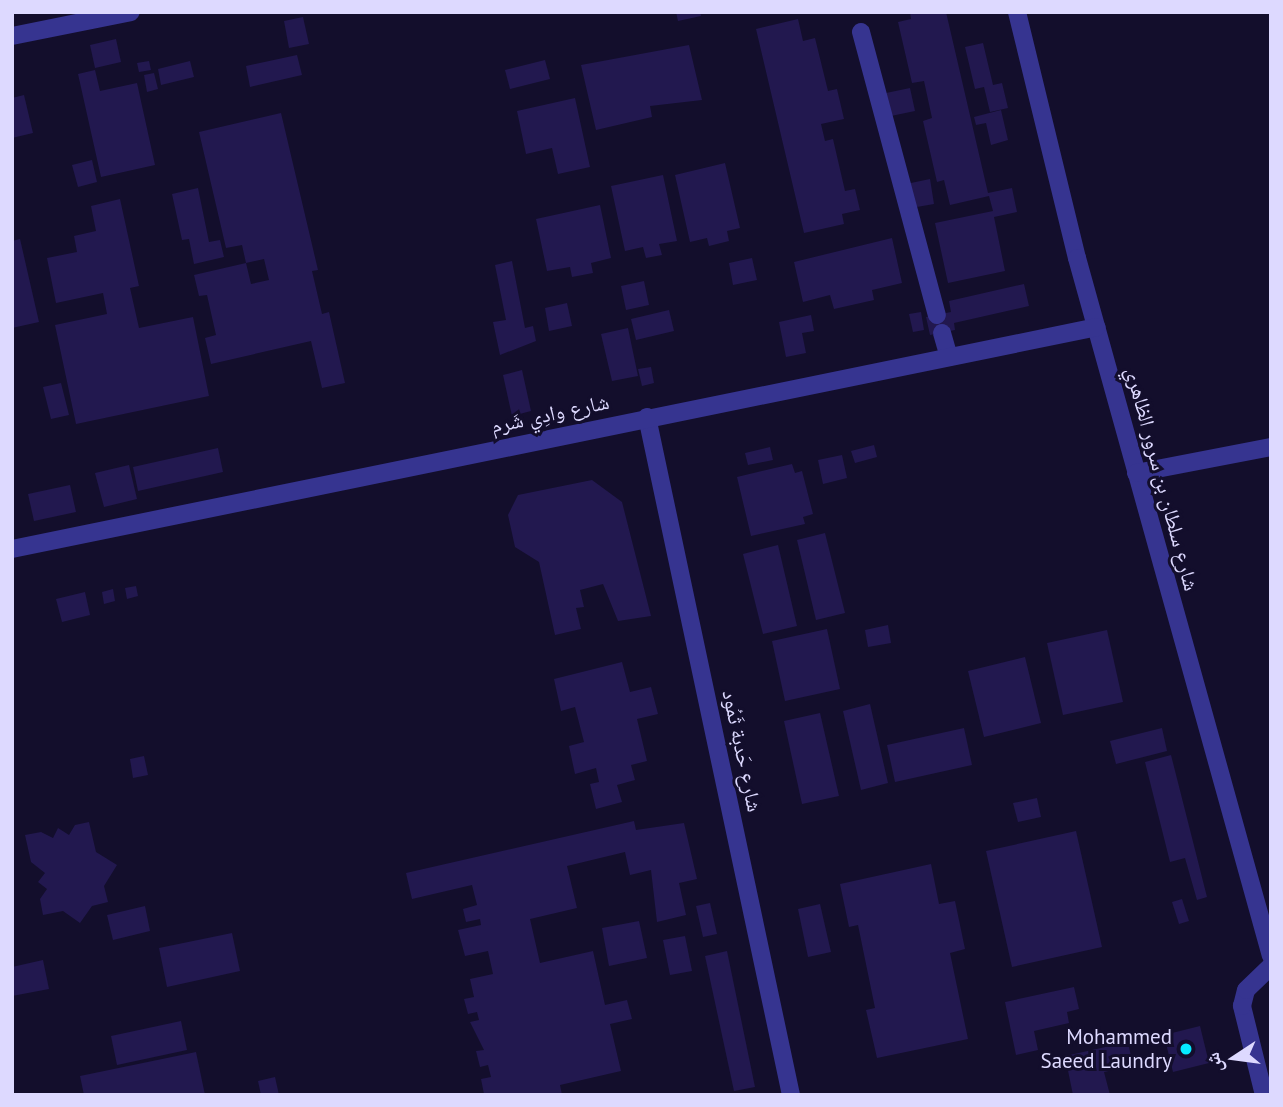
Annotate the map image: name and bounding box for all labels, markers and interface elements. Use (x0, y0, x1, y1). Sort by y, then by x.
street label: شارع سلطان بن سرور الظاهري (1120, 364, 1204, 594)
street label: شارع وادِي شَرم (489, 389, 611, 439)
street label: شارع حَدبة ثَمُود (717, 688, 767, 814)
north arrow (1199, 1023, 1269, 1093)
place label: Mohammed Saeed Laundry (1041, 1024, 1172, 1074)
marker: Mohammed Saeed Laundry (1178, 1041, 1194, 1057)
text: ش (1200, 1050, 1228, 1075)

